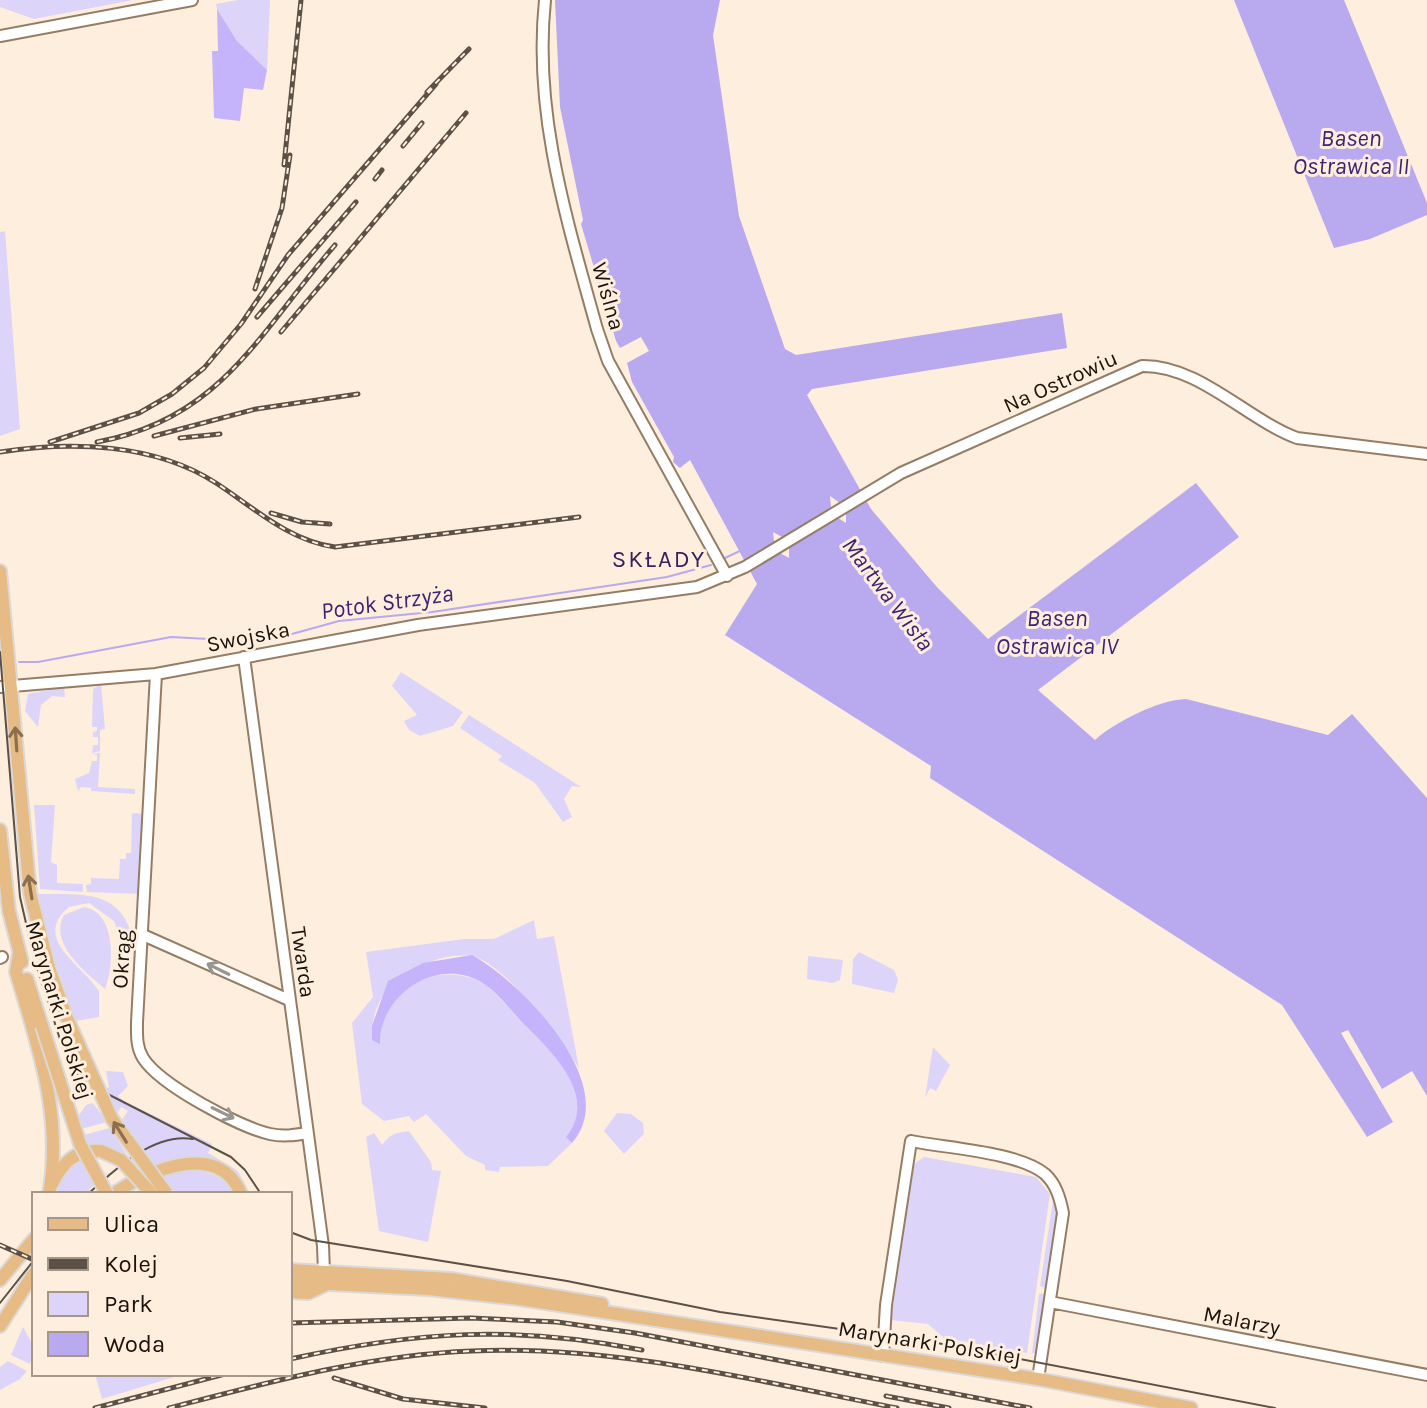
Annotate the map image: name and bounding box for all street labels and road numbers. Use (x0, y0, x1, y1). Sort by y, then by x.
street label: Wiślna (586, 259, 630, 333)
street label: Na Ostrowiu (999, 345, 1122, 419)
street label: Swojska (204, 616, 292, 658)
street label: Marynarki Polskiej (19, 918, 99, 1103)
street label: Twarda (285, 925, 321, 999)
street label: Okrąg (107, 928, 137, 989)
street label: Malarzy (1201, 1301, 1282, 1341)
street label: Marynarki Polskiej (836, 1316, 1024, 1370)

